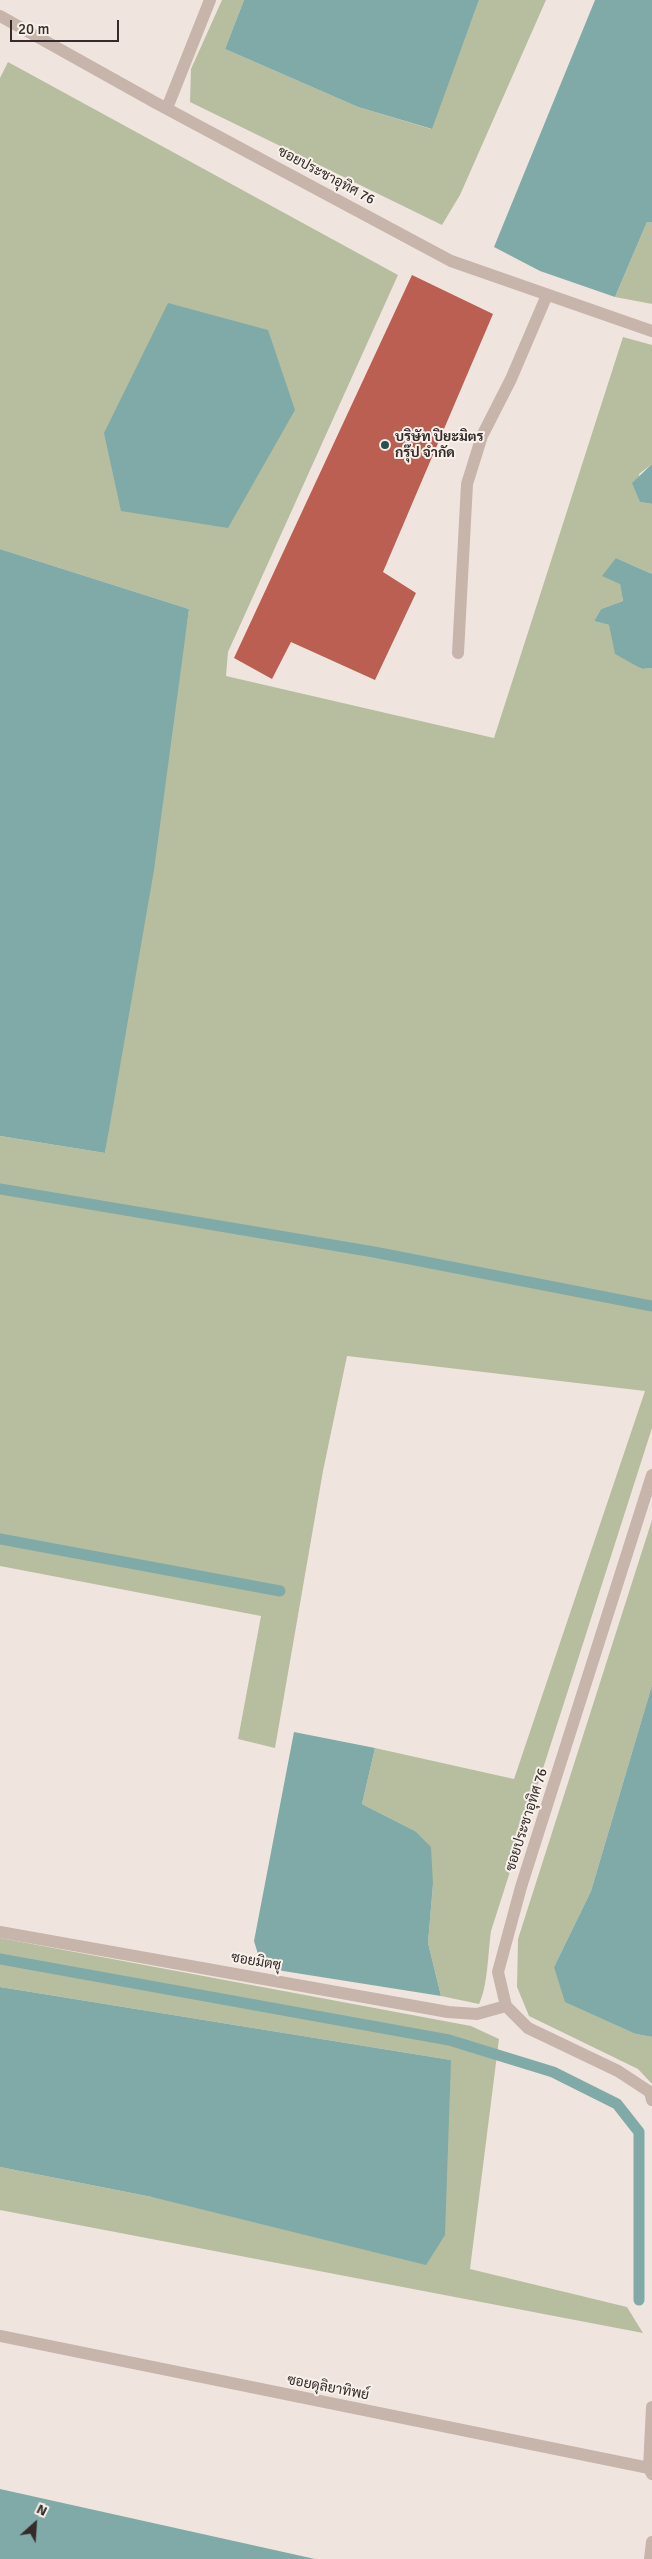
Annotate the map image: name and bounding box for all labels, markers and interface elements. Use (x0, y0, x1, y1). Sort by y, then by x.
scale bar (12, 10, 121, 42)
text: 20 m (18, 20, 49, 38)
street label: ซอยประชาอุทิศ 76 (275, 143, 377, 209)
place label: บริษัท ปิยะมิตร กรุ๊ป จำกัด (395, 429, 484, 462)
marker: บริษัท ปิยะมิตร กรุ๊ป จำกัด (379, 439, 391, 451)
street label: ซอยประชาอุทิศ 76 (502, 1766, 552, 1874)
street label: ซอยมิตซุ (230, 1949, 282, 1975)
street label: ซอยดุลิยาทิพย์ (285, 2372, 371, 2404)
north arrow (10, 2499, 60, 2549)
text: N (34, 2500, 50, 2520)

